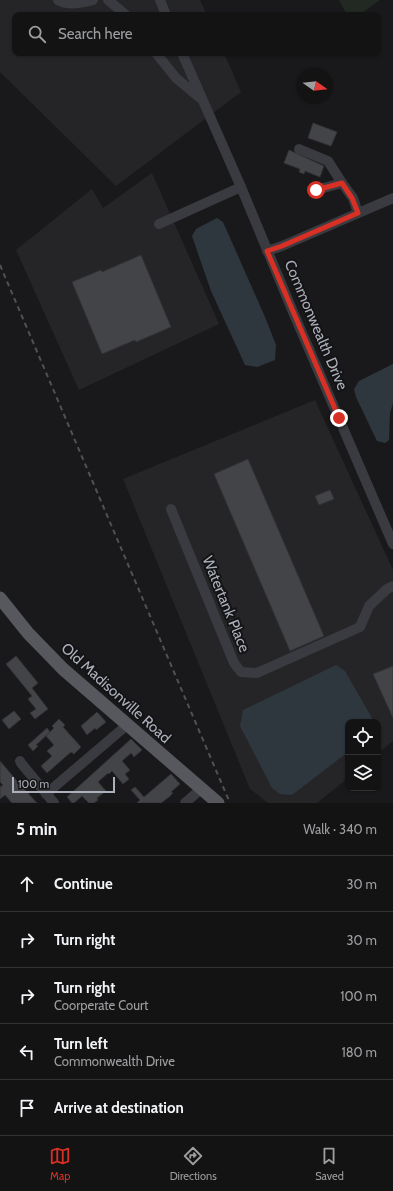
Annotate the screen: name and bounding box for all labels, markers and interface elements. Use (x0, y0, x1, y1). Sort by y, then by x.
search box (12, 12, 381, 56)
icon: search (26, 23, 48, 45)
text: Search here (58, 25, 133, 43)
north arrow (297, 68, 333, 104)
route start (307, 181, 325, 199)
street label: Commonwealth Drive (280, 257, 352, 393)
route end (330, 409, 348, 427)
street label: Watertank Place (198, 553, 254, 655)
street label: Old Madisonville Road (57, 639, 175, 747)
map controls (345, 719, 381, 791)
button: locate (345, 719, 381, 755)
button: layers (345, 755, 381, 791)
scale bar (12, 775, 115, 794)
text: 100 m (18, 777, 49, 791)
text: 5 min (16, 819, 57, 839)
text: Walk · 340 m (303, 821, 377, 837)
icon: ahead (16, 873, 38, 895)
text: Continue (54, 875, 113, 893)
text: 30 m (347, 876, 377, 892)
icon: right (16, 929, 38, 951)
text: Turn right (54, 931, 115, 949)
text: 30 m (347, 932, 377, 948)
text: Turn right (54, 979, 115, 997)
icon: right (16, 985, 38, 1007)
text: 100 m (340, 988, 377, 1004)
text: Coorperate Court (54, 997, 148, 1013)
text: Turn left (54, 1035, 108, 1053)
icon: left (16, 1041, 38, 1063)
text: 180 m (341, 1044, 377, 1060)
text: Commonwealth Drive (54, 1053, 175, 1069)
icon: arrive (16, 1097, 38, 1119)
text: Arrive at destination (54, 1099, 184, 1117)
tab: Map (49, 1145, 71, 1183)
tab: Directions (170, 1145, 217, 1183)
tab: Saved (315, 1145, 344, 1183)

